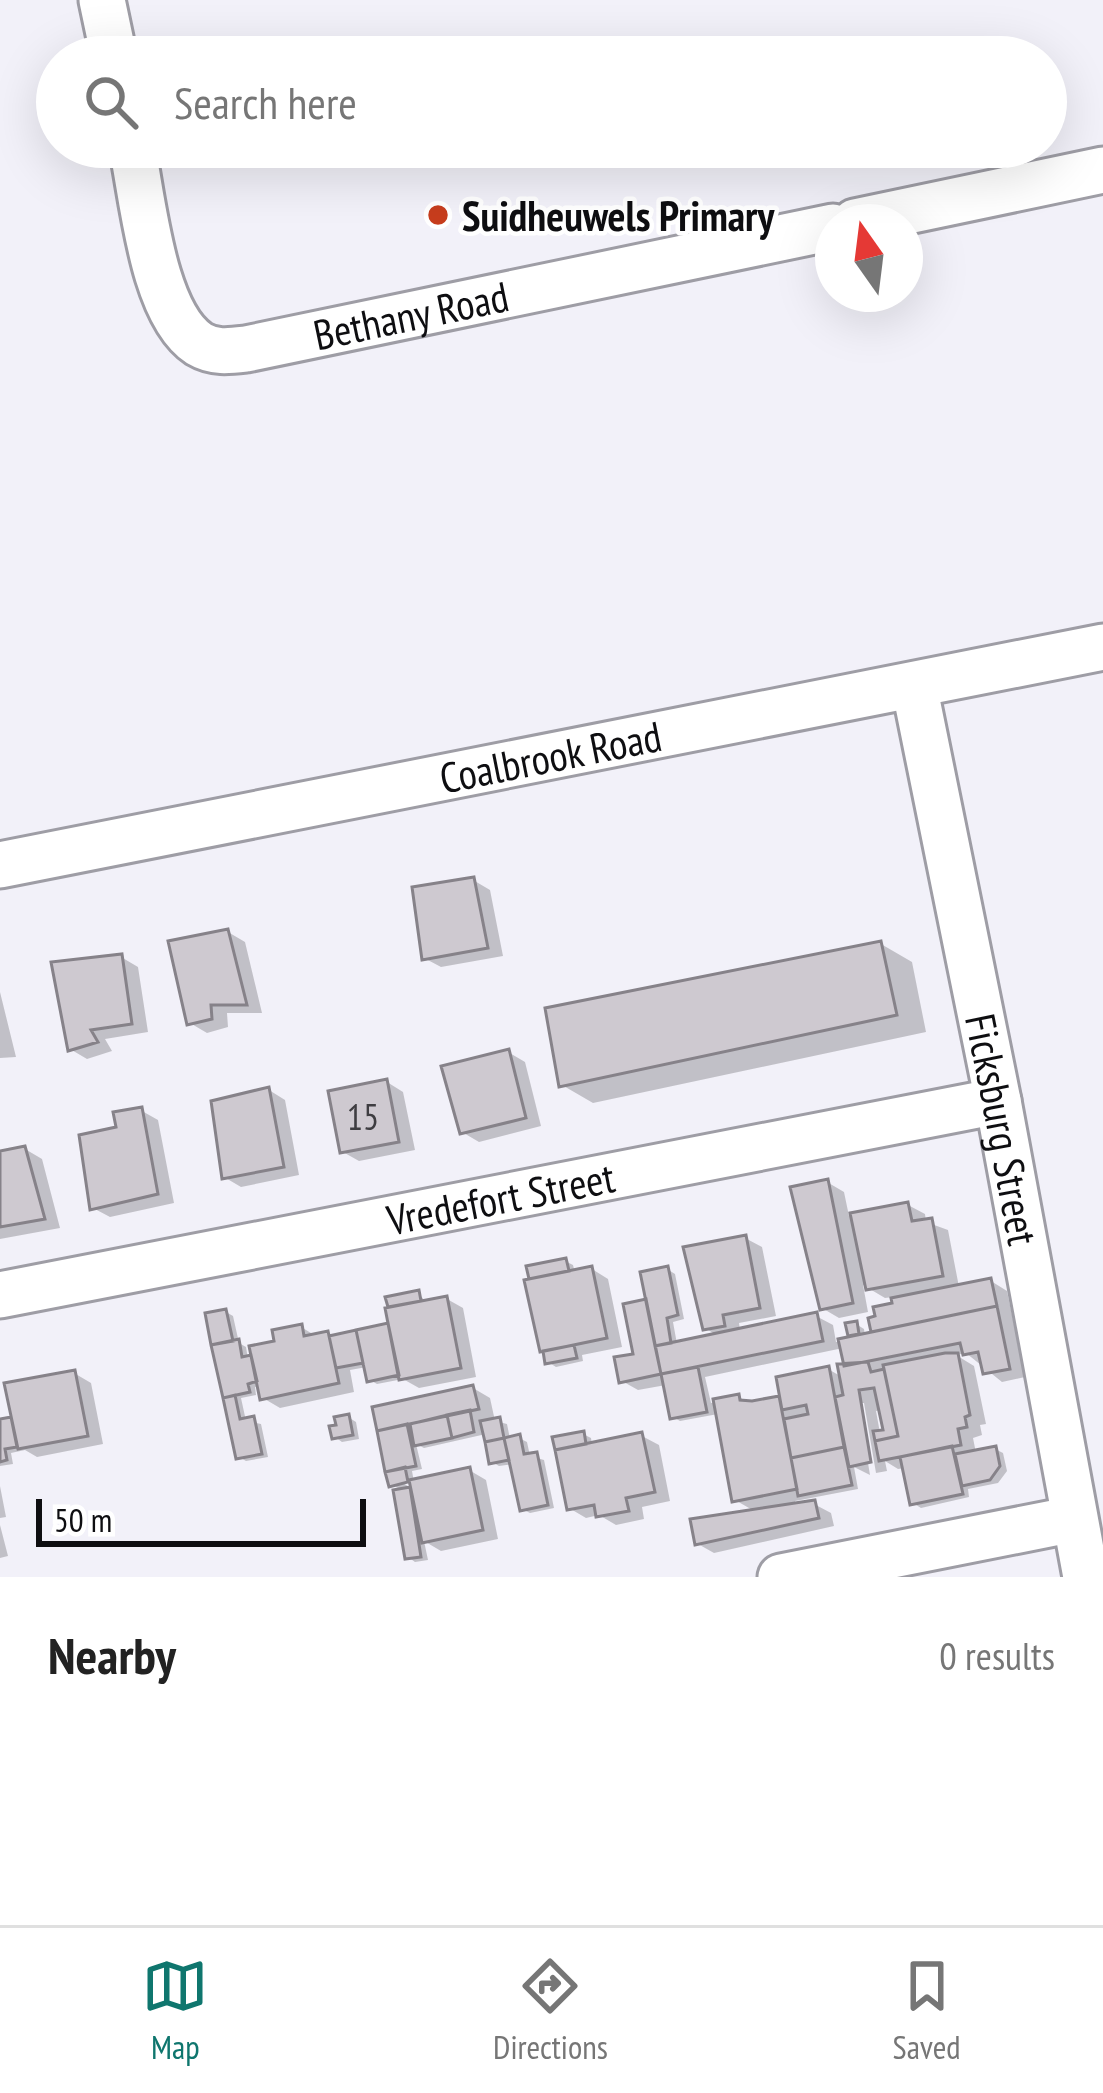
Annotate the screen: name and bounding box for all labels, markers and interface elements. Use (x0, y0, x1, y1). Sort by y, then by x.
search box (36, 36, 1067, 168)
icon: search (78, 69, 144, 135)
text: Search here (174, 73, 357, 131)
place label: Suidheuwels Primary (462, 188, 775, 243)
marker: Suidheuwels Primary (425, 202, 451, 228)
north arrow (815, 204, 923, 312)
street label: Bethany Road (308, 268, 513, 362)
street label: Coalbrook Road (435, 707, 666, 805)
street label: Ficksburg Street (954, 1009, 1052, 1250)
house number: 15 (347, 1093, 379, 1140)
street label: Vredefort Street (381, 1149, 620, 1247)
scale bar (36, 1493, 366, 1546)
text: 50 m (54, 1498, 112, 1541)
text: Nearby (48, 1622, 176, 1688)
text: 0 results (939, 1630, 1055, 1681)
tab: Map (142, 1953, 208, 2068)
tab: Directions (493, 1953, 608, 2068)
tab: Saved (893, 1953, 961, 2068)

